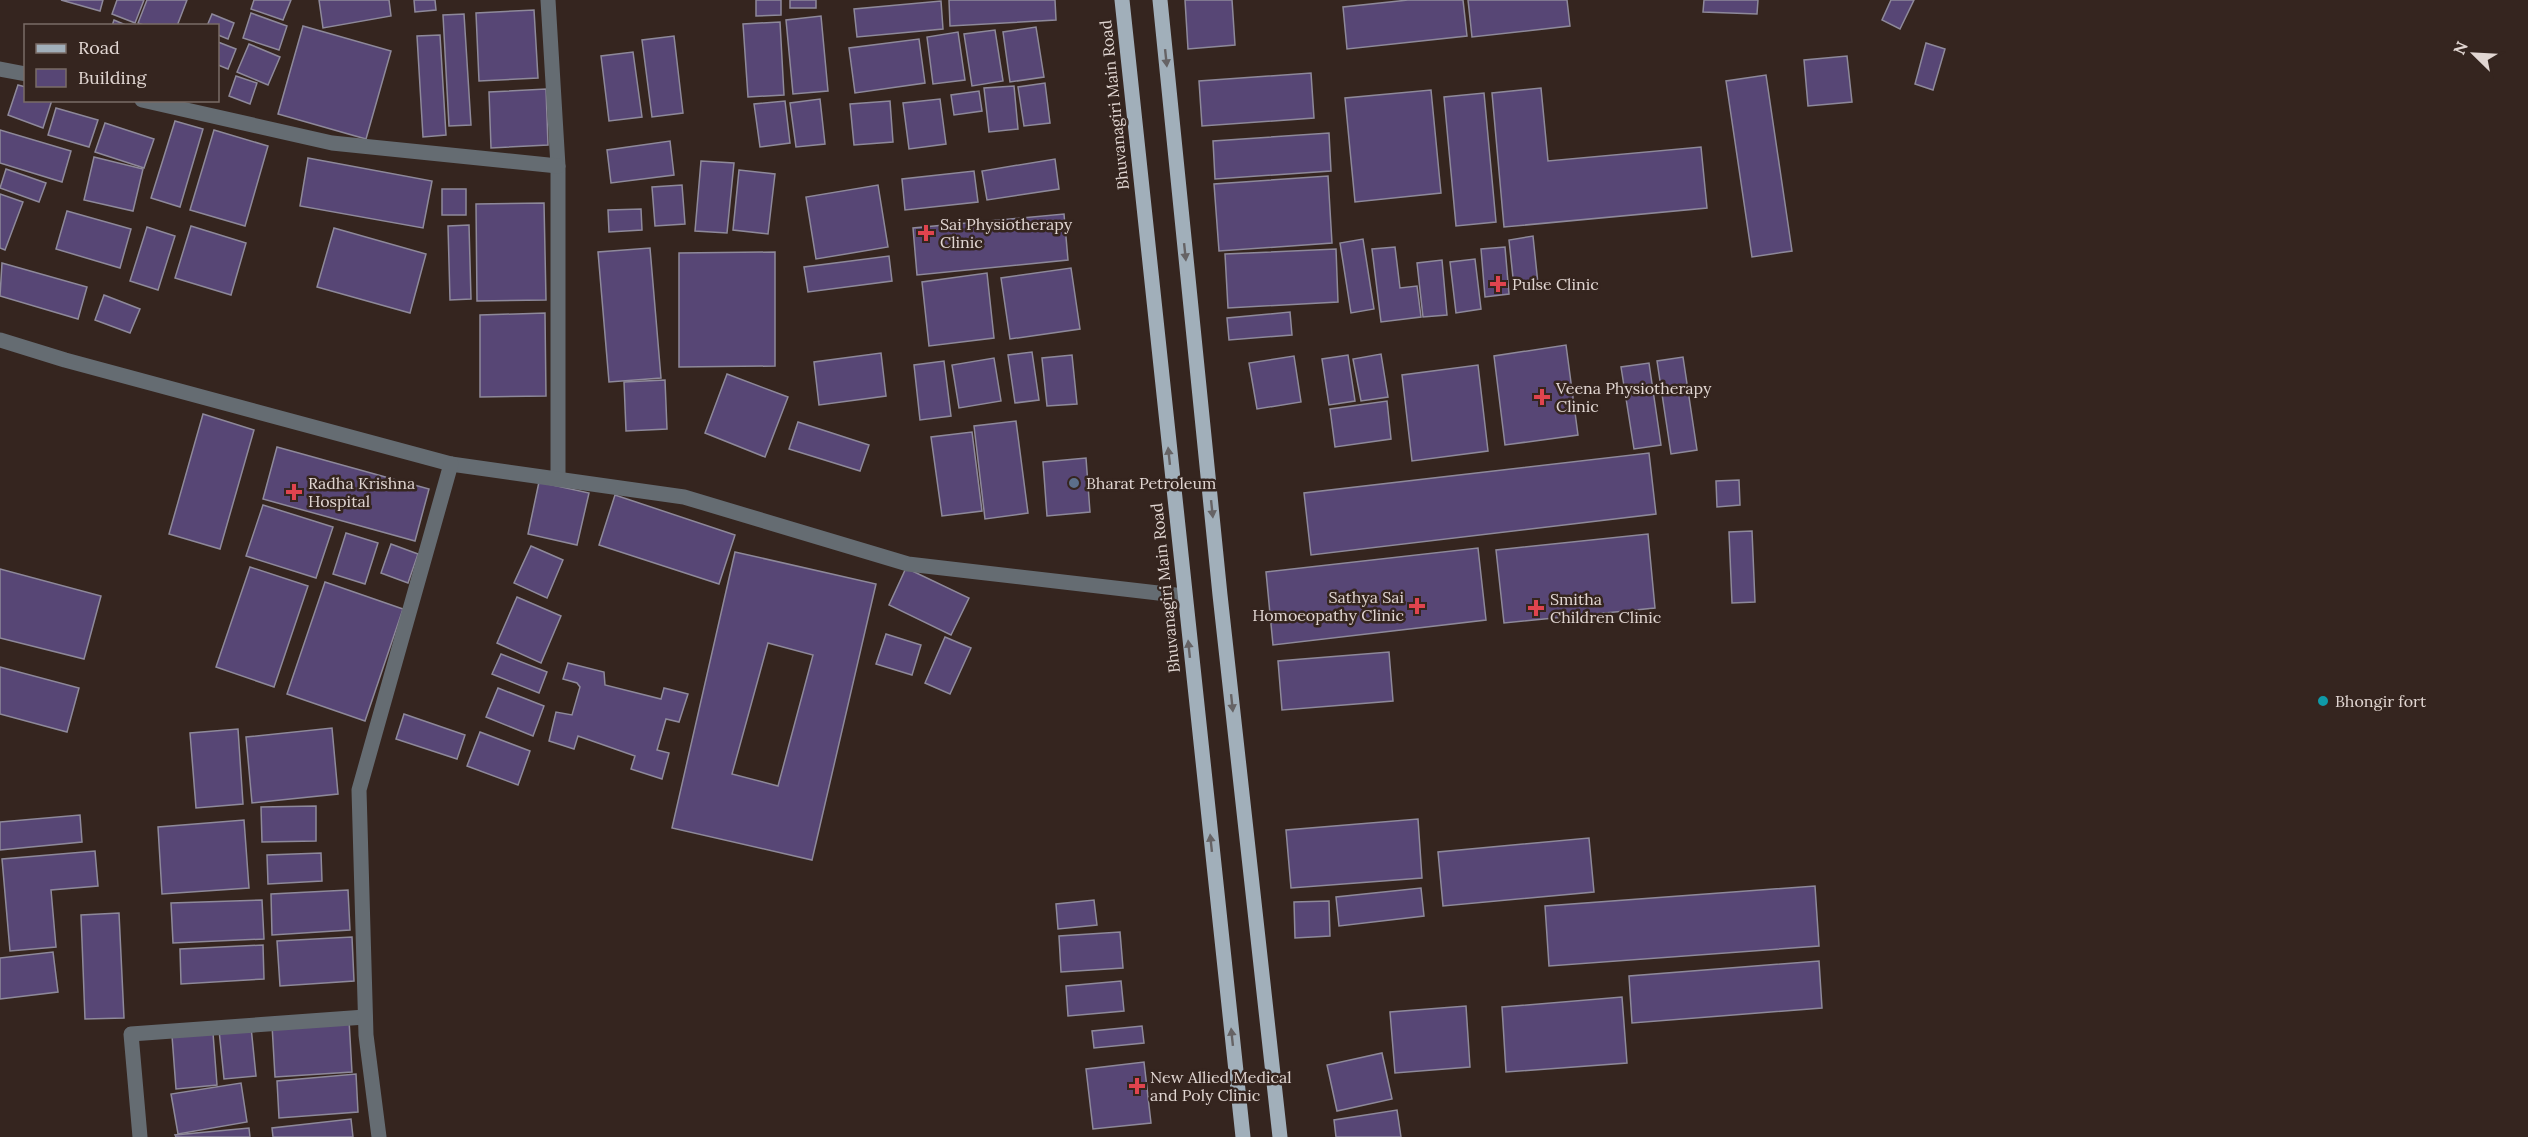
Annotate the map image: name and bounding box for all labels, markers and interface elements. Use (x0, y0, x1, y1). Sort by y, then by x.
street label: Bhuvanagiri Main Road (1095, 19, 1133, 191)
legend (24, 24, 219, 102)
north arrow (2444, 24, 2504, 84)
text: Road (78, 36, 120, 59)
text: N (2449, 38, 2472, 58)
one-way arrow (1161, 49, 1171, 68)
text: Building (78, 66, 148, 89)
place label: Sai Physiotherapy Clinic (940, 214, 1073, 252)
marker: Sai Physiotherapy Clinic (917, 224, 935, 242)
one-way arrow (1180, 243, 1190, 262)
place label: Pulse Clinic (1512, 274, 1599, 294)
marker: Pulse Clinic (1489, 275, 1507, 293)
place label: Veena Physiotherapy Clinic (1555, 378, 1712, 416)
marker: Veena Physiotherapy Clinic (1533, 388, 1551, 406)
one-way arrow (1164, 446, 1174, 465)
place label: Radha Krishna Hospital (308, 473, 415, 511)
place label: Bharat Petroleum (1086, 473, 1216, 493)
marker: Bharat Petroleum (1067, 476, 1081, 490)
marker: Radha Krishna Hospital (285, 483, 303, 501)
one-way arrow (1207, 499, 1216, 518)
street label: Bhuvanagiri Main Road (1146, 502, 1184, 674)
place label: Sathya Sai Homoeopathy Clinic (1252, 587, 1404, 625)
place label: Smitha Children Clinic (1550, 589, 1661, 627)
marker: Sathya Sai Homoeopathy Clinic (1408, 597, 1426, 615)
marker: Smitha Children Clinic (1527, 599, 1545, 617)
one-way arrow (1185, 640, 1194, 659)
place label: Bhongir fort (2335, 691, 2427, 711)
one-way arrow (1227, 693, 1237, 712)
marker: Bhongir fort (2316, 694, 2330, 708)
one-way arrow (1206, 834, 1215, 853)
one-way arrow (1227, 1028, 1237, 1047)
place label: New Allied Medical and Poly Clinic (1150, 1067, 1292, 1105)
marker: New Allied Medical and Poly Clinic (1128, 1077, 1146, 1095)

